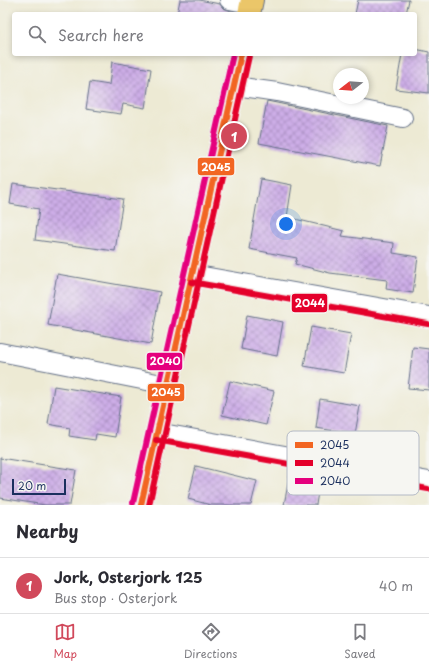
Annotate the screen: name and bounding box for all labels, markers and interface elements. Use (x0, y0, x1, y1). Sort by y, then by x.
search box (12, 12, 417, 56)
icon: search (26, 23, 48, 45)
text: Search here (58, 23, 144, 46)
north arrow (333, 68, 369, 104)
pin: 1 (221, 121, 247, 151)
line badge: 2045 (197, 157, 235, 176)
text: 2045 (201, 158, 231, 175)
your location (276, 214, 296, 234)
line badge: 2044 (291, 293, 328, 313)
text: 2044 (295, 294, 326, 311)
line badge: 2040 (146, 352, 183, 371)
text: 2040 (150, 352, 180, 369)
line badge: 2045 (147, 383, 185, 402)
text: 2045 (151, 383, 181, 400)
legend (287, 431, 419, 495)
text: 2045 (320, 436, 349, 453)
text: 2044 (320, 454, 350, 471)
text: 2040 (320, 472, 350, 489)
scale bar (12, 477, 66, 496)
text: 20 m (18, 477, 46, 494)
text: Nearby (16, 518, 78, 544)
text: Jork, Osterjork 125 (54, 565, 203, 588)
text: 1 (26, 576, 32, 595)
text: 40 m (379, 576, 413, 595)
text: Bus stop · Osterjork (54, 588, 177, 607)
tab: Map (53, 621, 77, 662)
tab: Directions (184, 621, 237, 662)
tab: Saved (344, 621, 376, 662)

